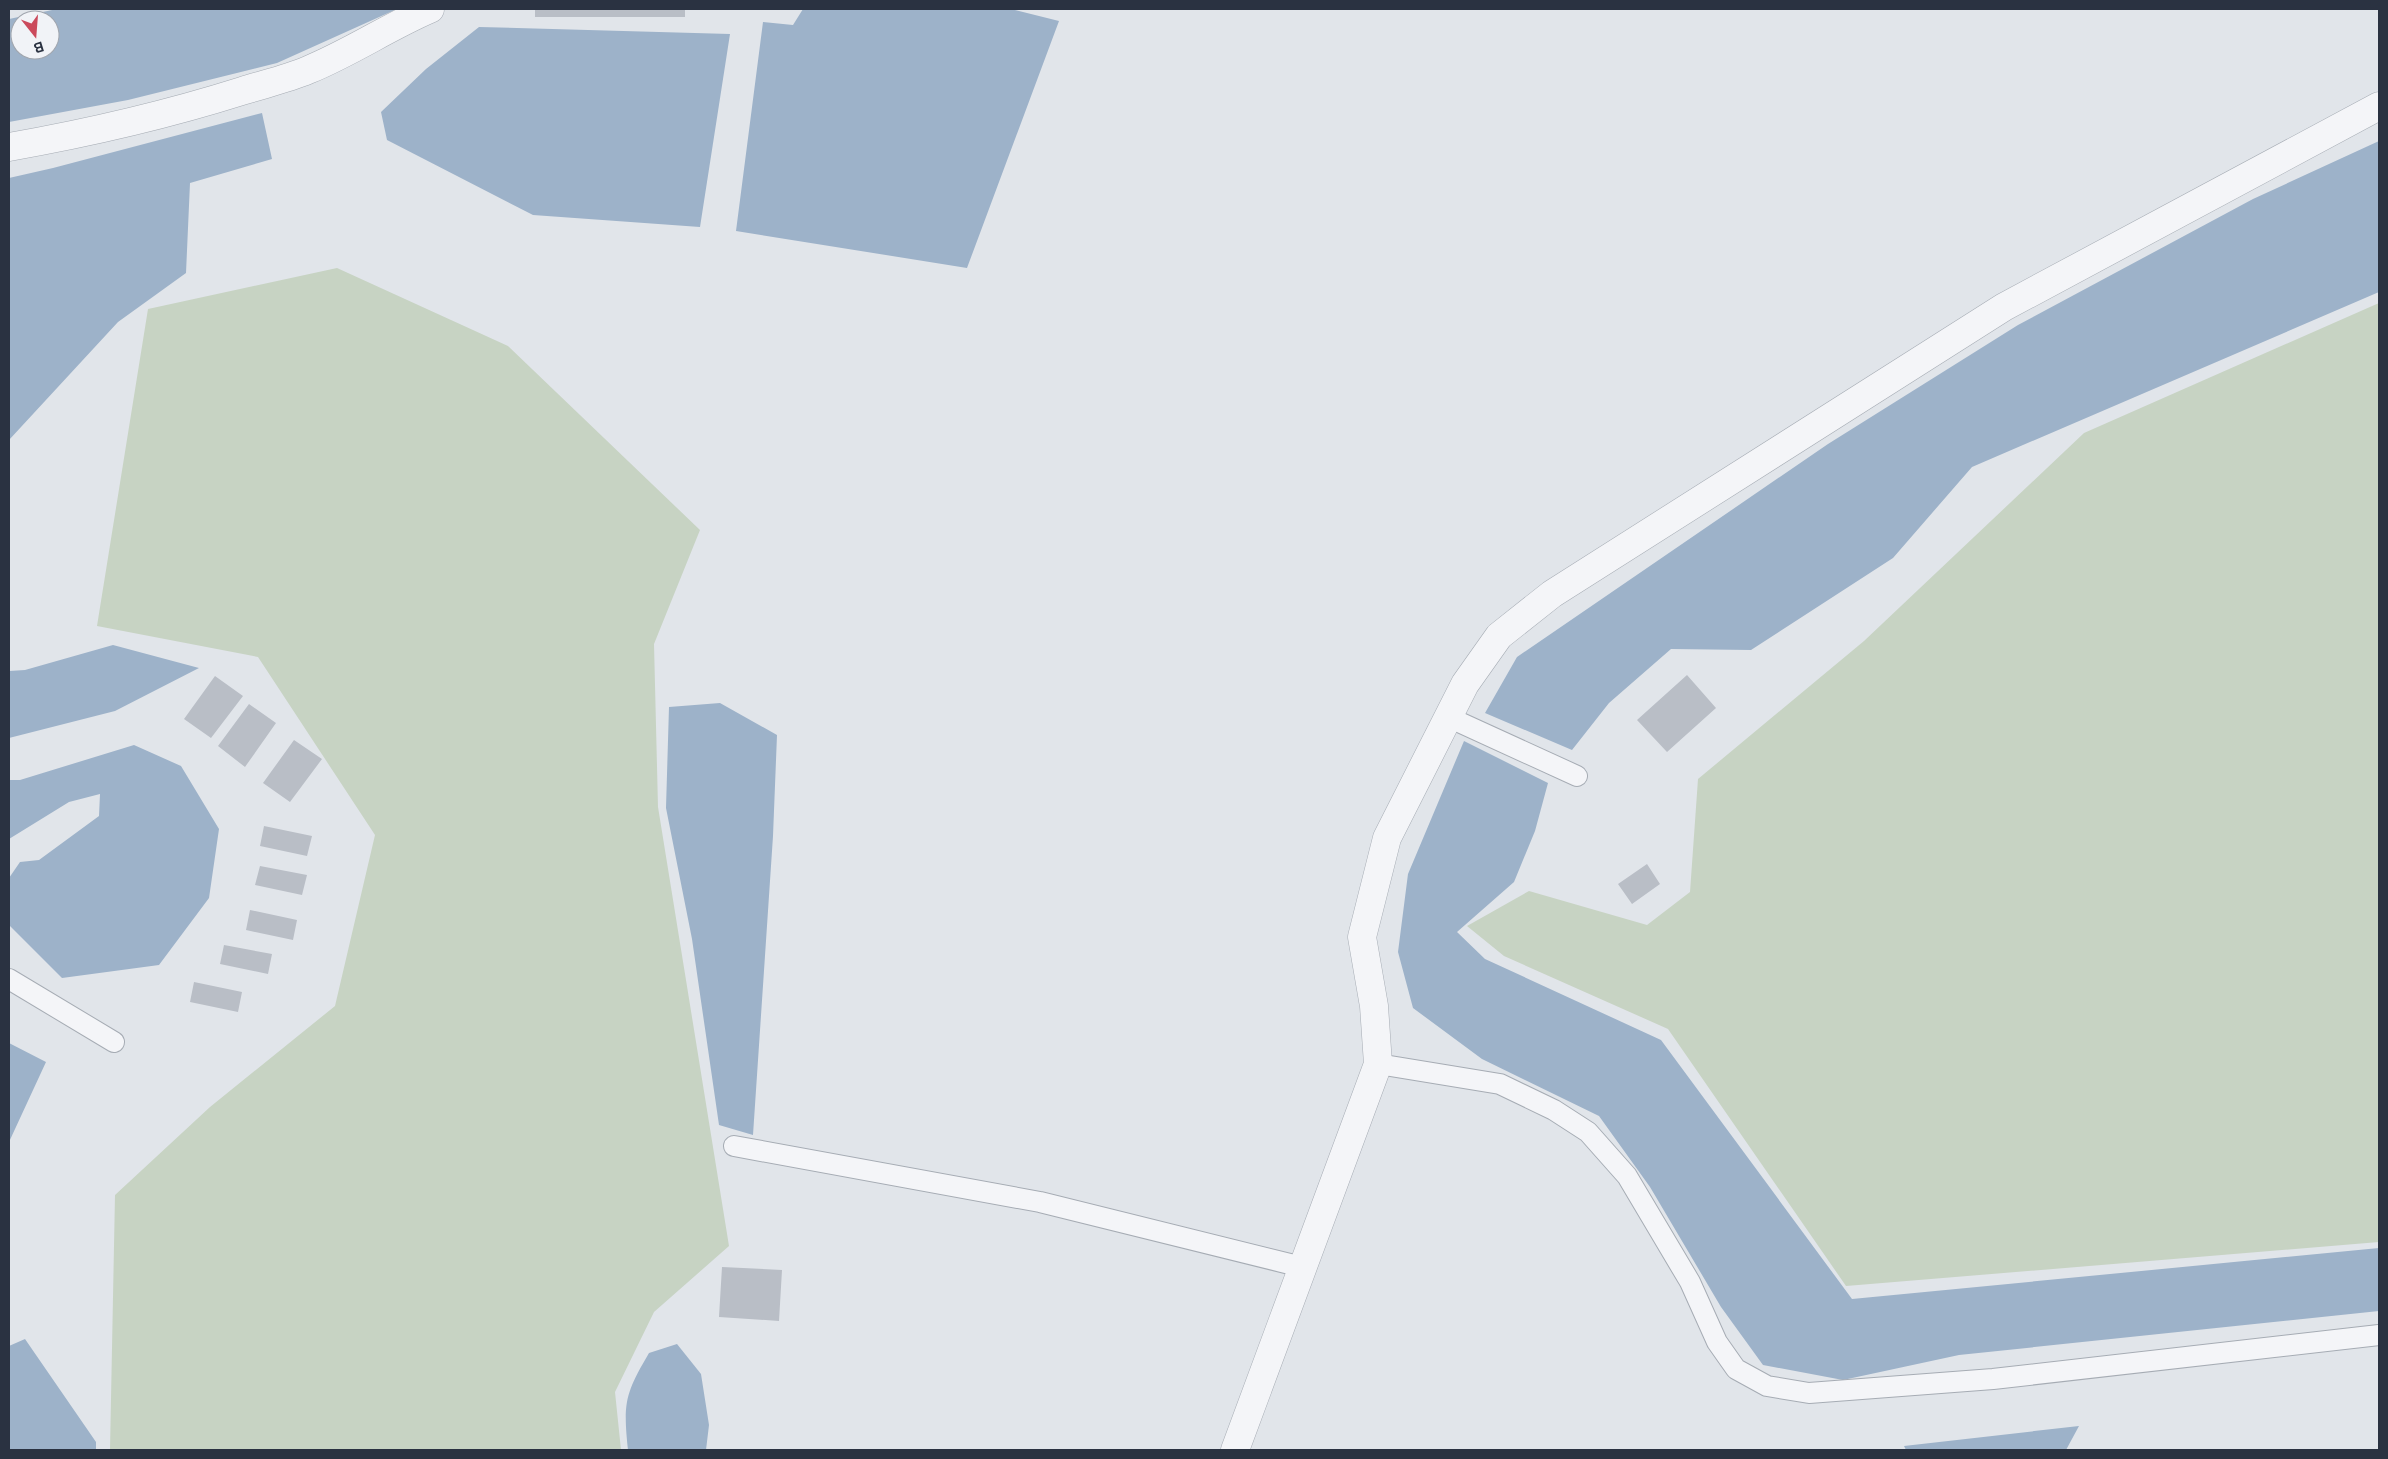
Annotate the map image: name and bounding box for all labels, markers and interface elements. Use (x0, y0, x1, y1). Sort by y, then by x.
north arrow (10, 10, 60, 60)
text: B (31, 38, 46, 57)

